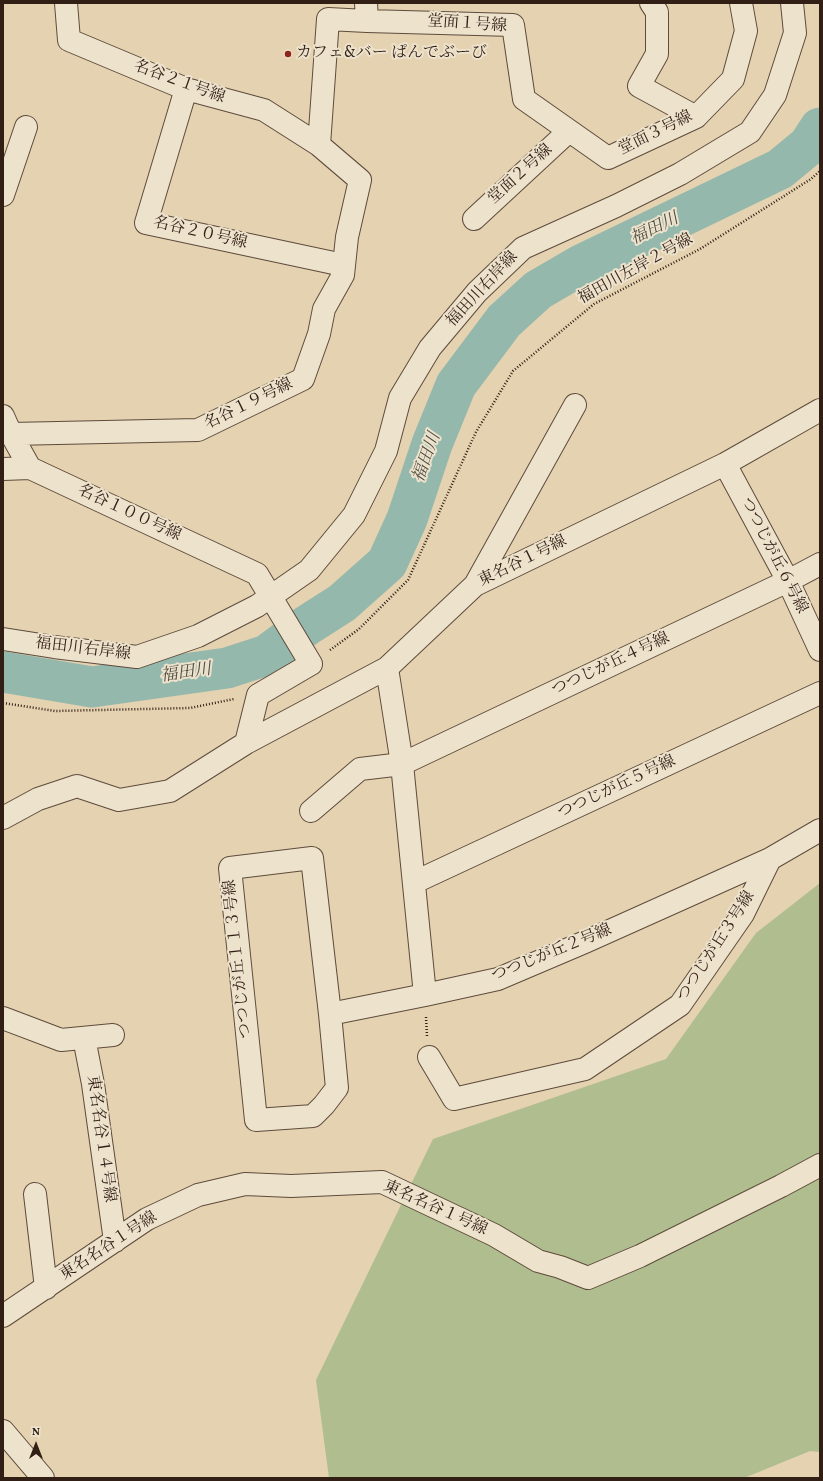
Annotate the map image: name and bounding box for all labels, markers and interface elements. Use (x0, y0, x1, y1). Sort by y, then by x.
street label: 堂面１号線 (426, 13, 508, 37)
place label: カフェ&バー ぱんでぶーび (296, 44, 487, 64)
marker: カフェ&バー ぱんでぶーび (283, 49, 293, 59)
street label: 名谷２１号線 (131, 58, 227, 108)
street label: 堂面３号線 (616, 108, 696, 160)
street label: 堂面２号線 (485, 141, 557, 209)
water label: 福田川 (628, 210, 682, 250)
street label: 名谷２０号線 (151, 214, 249, 254)
street label: 福田川左岸２号線 (575, 231, 697, 309)
street label: 福田川右岸線 (443, 248, 523, 332)
street label: 名谷１９号線 (202, 375, 296, 435)
water label: 福田川 (410, 431, 446, 485)
street label: 名谷１００号線 (74, 482, 184, 546)
street label: つつじが丘６号線 (735, 495, 811, 617)
street label: 東名谷１号線 (476, 532, 570, 592)
street label: つつじが丘４号線 (549, 629, 673, 701)
street label: 福田川右岸線 (34, 635, 132, 665)
water label: 福田川 (159, 660, 213, 688)
street label: つつじが丘５号線 (555, 752, 679, 824)
street label: つつじが丘１１３号線 (221, 878, 257, 1040)
street label: つつじが丘３号線 (674, 888, 760, 1006)
street label: つつじが丘２号線 (489, 921, 615, 987)
street label: 東名名谷１４号線 (82, 1074, 118, 1204)
street label: 東名名谷１号線 (380, 1177, 490, 1241)
street label: 東名名谷１号線 (57, 1208, 161, 1286)
north arrow (16, 1425, 56, 1465)
text: N (32, 1425, 40, 1440)

